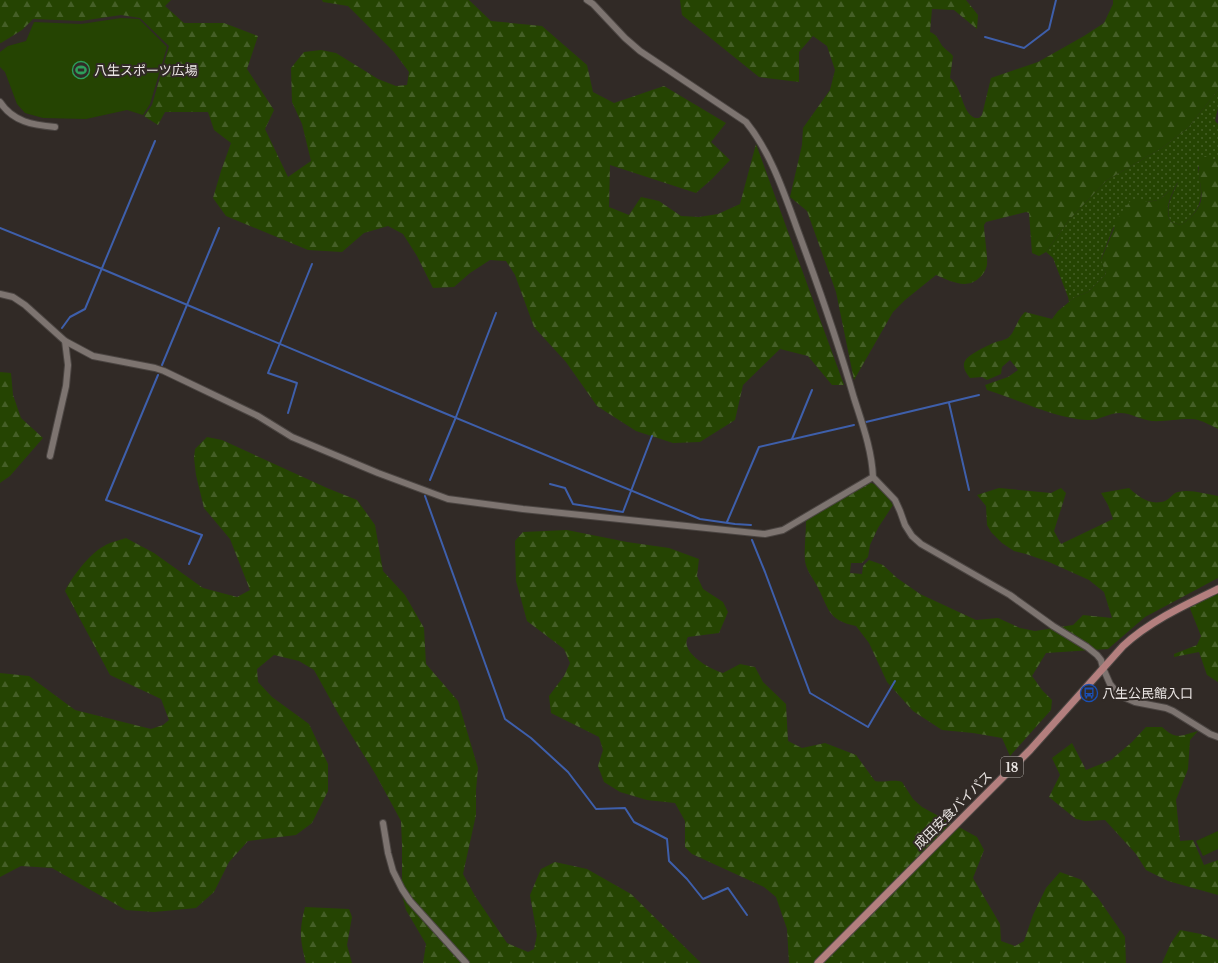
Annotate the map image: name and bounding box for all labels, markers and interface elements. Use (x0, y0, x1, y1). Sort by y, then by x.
sports icon: 八生スポーツ広場 (71, 60, 91, 80)
place label: 八生スポーツ広場 (94, 62, 198, 79)
bus stop icon: 八生公民館入口 (1079, 683, 1099, 703)
place label: 八生公民館入口 (1102, 685, 1193, 702)
road number: 18 (1001, 757, 1023, 777)
street label: 成田安食バイパス (910, 767, 996, 853)

